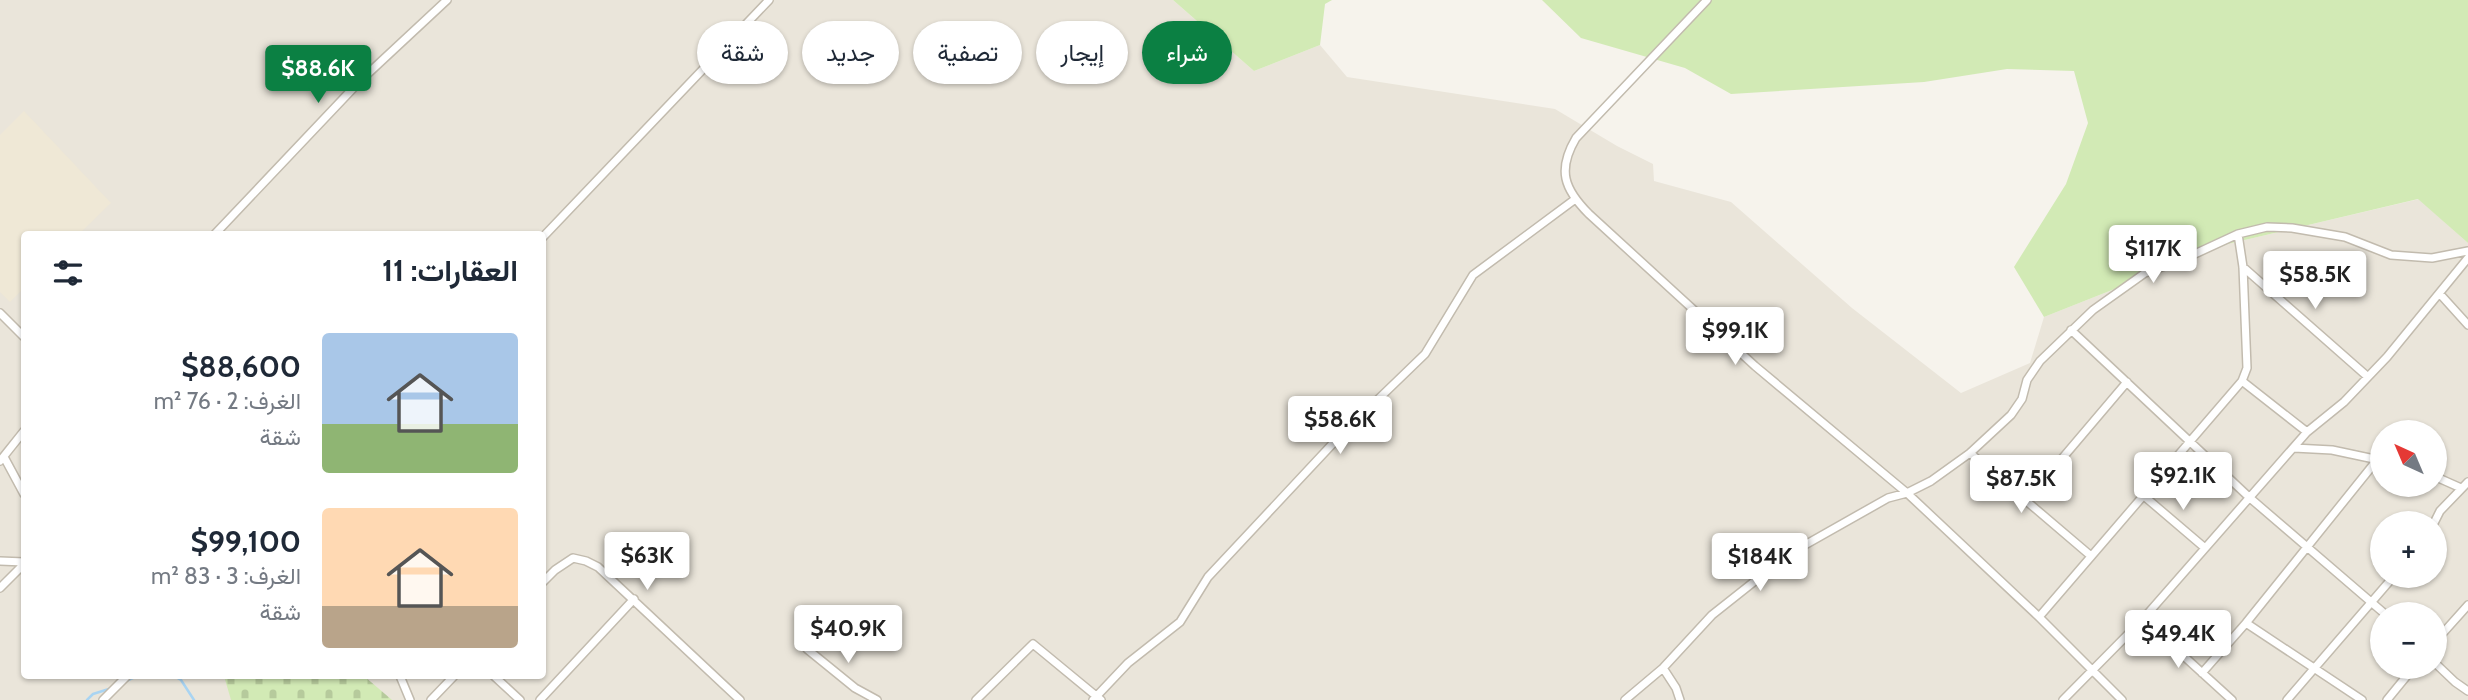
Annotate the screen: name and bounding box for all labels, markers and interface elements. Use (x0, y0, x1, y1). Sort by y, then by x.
chip: شقة (697, 21, 788, 84)
chip: جديد (802, 21, 899, 84)
chip: تصفية (913, 21, 1022, 84)
chip: إيجار (1036, 21, 1128, 84)
chip: شراء (1142, 21, 1232, 84)
pin: $88.6K (261, 46, 375, 105)
text: $88.6K (281, 54, 355, 82)
pin: $117K (2104, 226, 2202, 285)
text: $117K (2125, 234, 2181, 262)
text: العقارات: 11 (382, 252, 518, 289)
pin: $58.5K (2258, 252, 2372, 311)
icon: filters (49, 254, 87, 292)
text: $58.5K (2279, 260, 2351, 288)
pin: $99.1K (1678, 308, 1792, 367)
text: $99.1K (1702, 316, 1768, 344)
text: $88,600 (181, 348, 301, 385)
icon: home (378, 361, 462, 445)
text: الغرف: 2 · 76 m² (154, 387, 301, 415)
pin: $58.6K (1283, 396, 1397, 456)
text: $58.6K (1304, 405, 1376, 433)
north arrow (2370, 420, 2446, 497)
map controls (2370, 420, 2447, 679)
text: شقة (259, 423, 301, 451)
pin: $92.1K (2126, 452, 2240, 512)
pin: $87.5K (1964, 456, 2078, 515)
text: $92.1K (2150, 461, 2216, 489)
text: $87.5K (1986, 464, 2056, 492)
button: + (2370, 511, 2447, 588)
text: $99,100 (191, 523, 301, 560)
pin: $63K (606, 532, 688, 592)
pin: $184K (1711, 534, 1809, 593)
icon: home (378, 536, 462, 620)
text: $63K (620, 541, 674, 569)
text: $184K (1728, 542, 1792, 570)
text: الغرف: 3 · 83 m² (151, 562, 301, 590)
text: شقة (259, 598, 301, 626)
button: − (2370, 602, 2447, 679)
pin: $40.9K (791, 606, 905, 665)
pin: $49.4K (2121, 610, 2235, 670)
text: $40.9K (810, 614, 886, 642)
text: $49.4K (2141, 619, 2215, 647)

